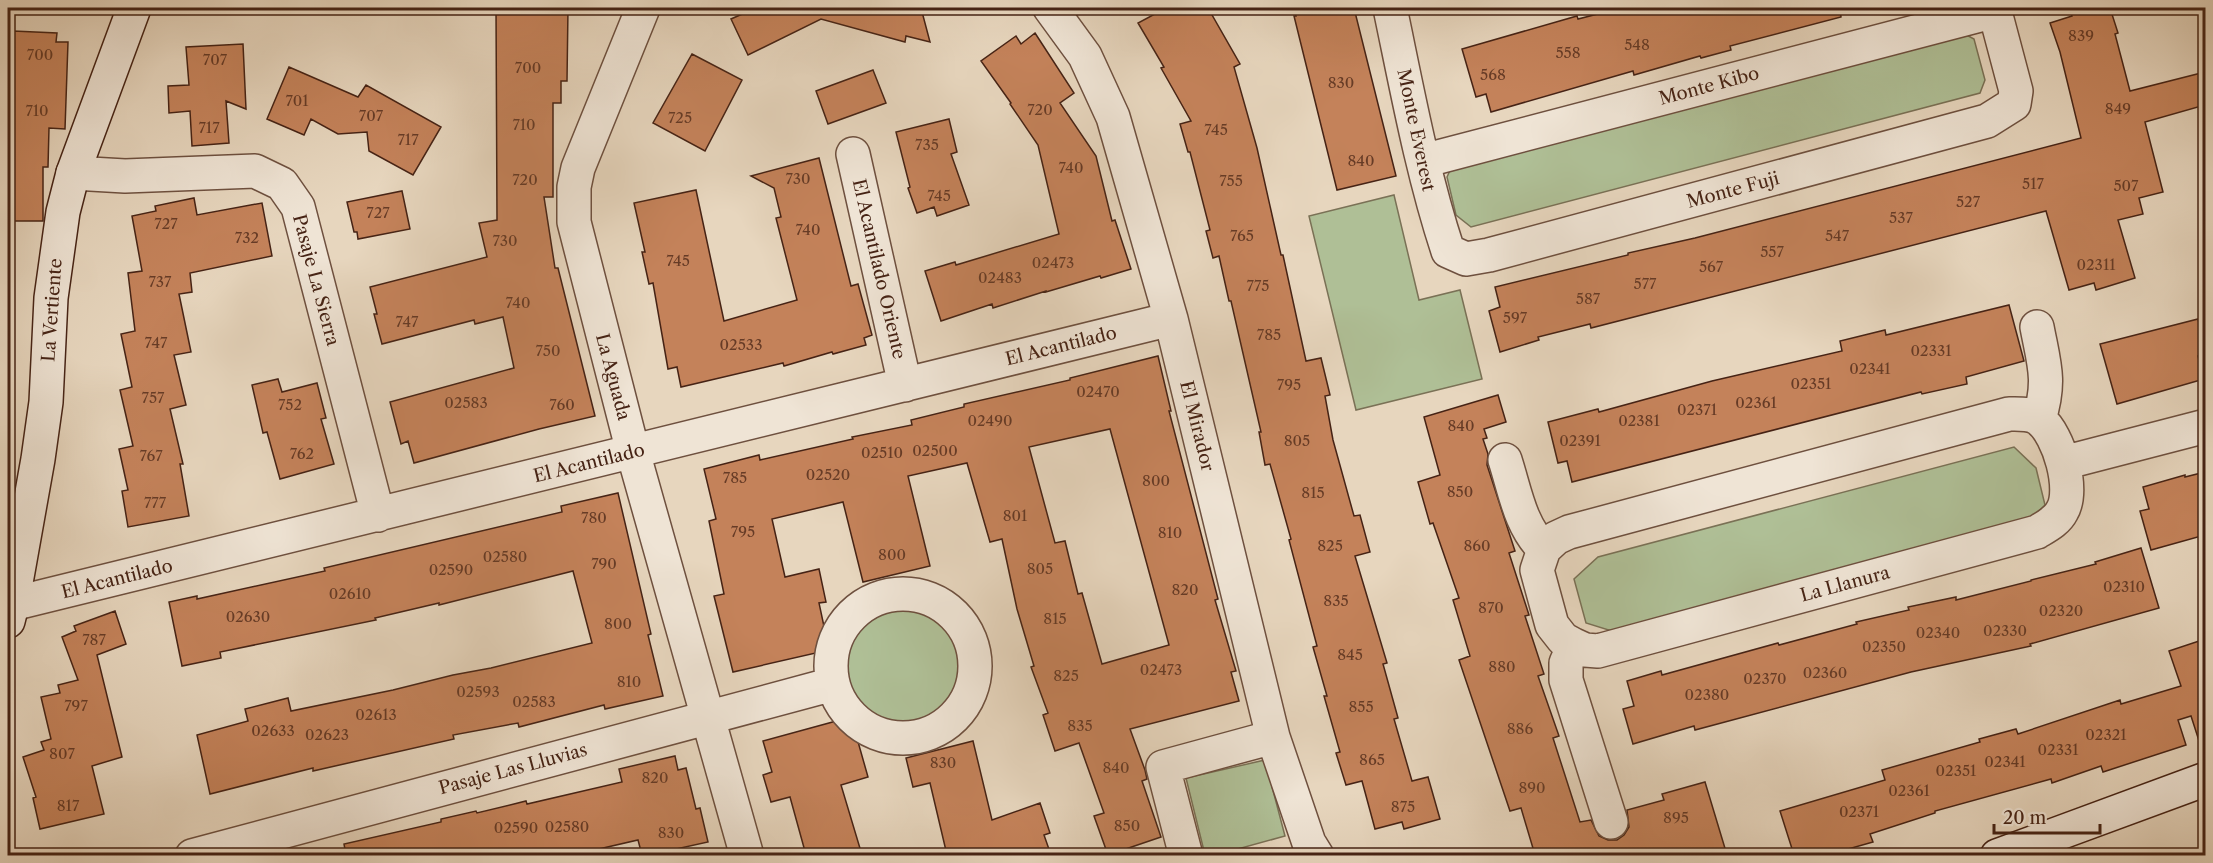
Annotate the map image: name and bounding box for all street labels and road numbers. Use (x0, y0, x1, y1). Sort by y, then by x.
street label: Monte Kibo (1657, 62, 1761, 110)
street label: Monte Everest (1392, 67, 1440, 194)
street label: Monte Fuji (1684, 167, 1782, 213)
street label: El Acantilado Oriente (848, 177, 910, 361)
street label: Pasaje La Sierra (288, 212, 344, 349)
street label: La Vertiente (37, 257, 67, 363)
street label: El Acantilado (1003, 322, 1119, 370)
street label: La Aguada (591, 331, 635, 423)
street label: El Mirador (1175, 378, 1219, 474)
street label: El Acantilado (531, 439, 647, 487)
street label: El Acantilado (59, 555, 175, 603)
street label: La Llanura (1798, 561, 1893, 607)
street label: Pasaje Las Lluvias (436, 739, 590, 799)

